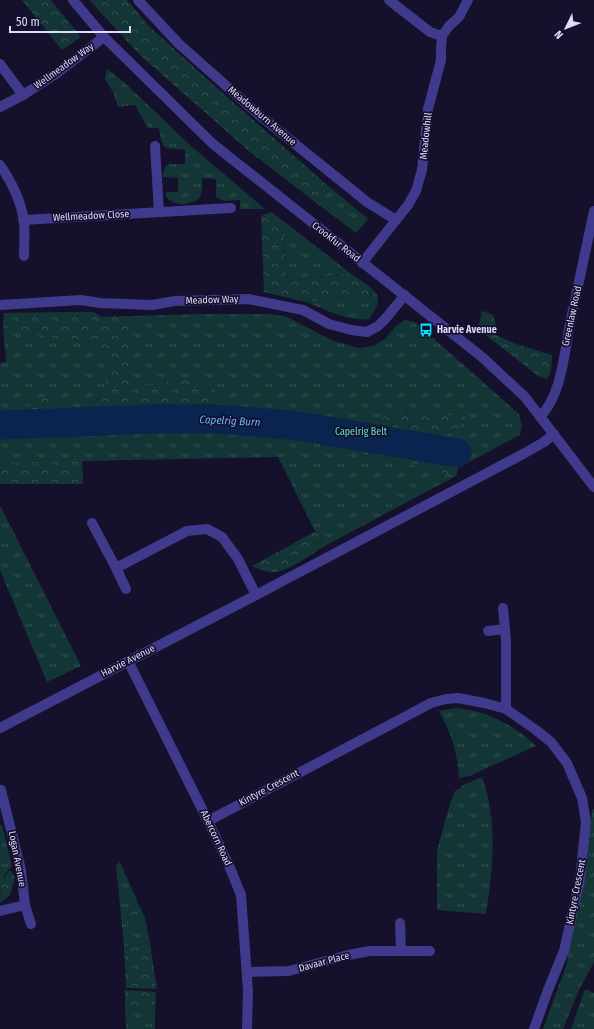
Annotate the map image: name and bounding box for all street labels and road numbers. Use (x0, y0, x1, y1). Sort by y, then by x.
street label: Wellmeadow Way (32, 40, 97, 92)
street label: Meadowburn Avenue (225, 84, 299, 148)
street label: Meadowhill (418, 112, 434, 160)
street label: Wellmeadow Close (52, 208, 130, 224)
street label: Crookfur Road (309, 219, 363, 265)
street label: Greenlaw Road (560, 285, 584, 347)
street label: Meadow Way (185, 293, 239, 307)
street label: Harvie Avenue (99, 642, 157, 680)
street label: Kintyre Crescent (237, 767, 302, 809)
street label: Abercorn Road (198, 808, 234, 868)
street label: Logan Avenue (6, 830, 28, 888)
street label: Kintyre Crescent (564, 858, 588, 926)
street label: Davaar Place (297, 949, 351, 975)

